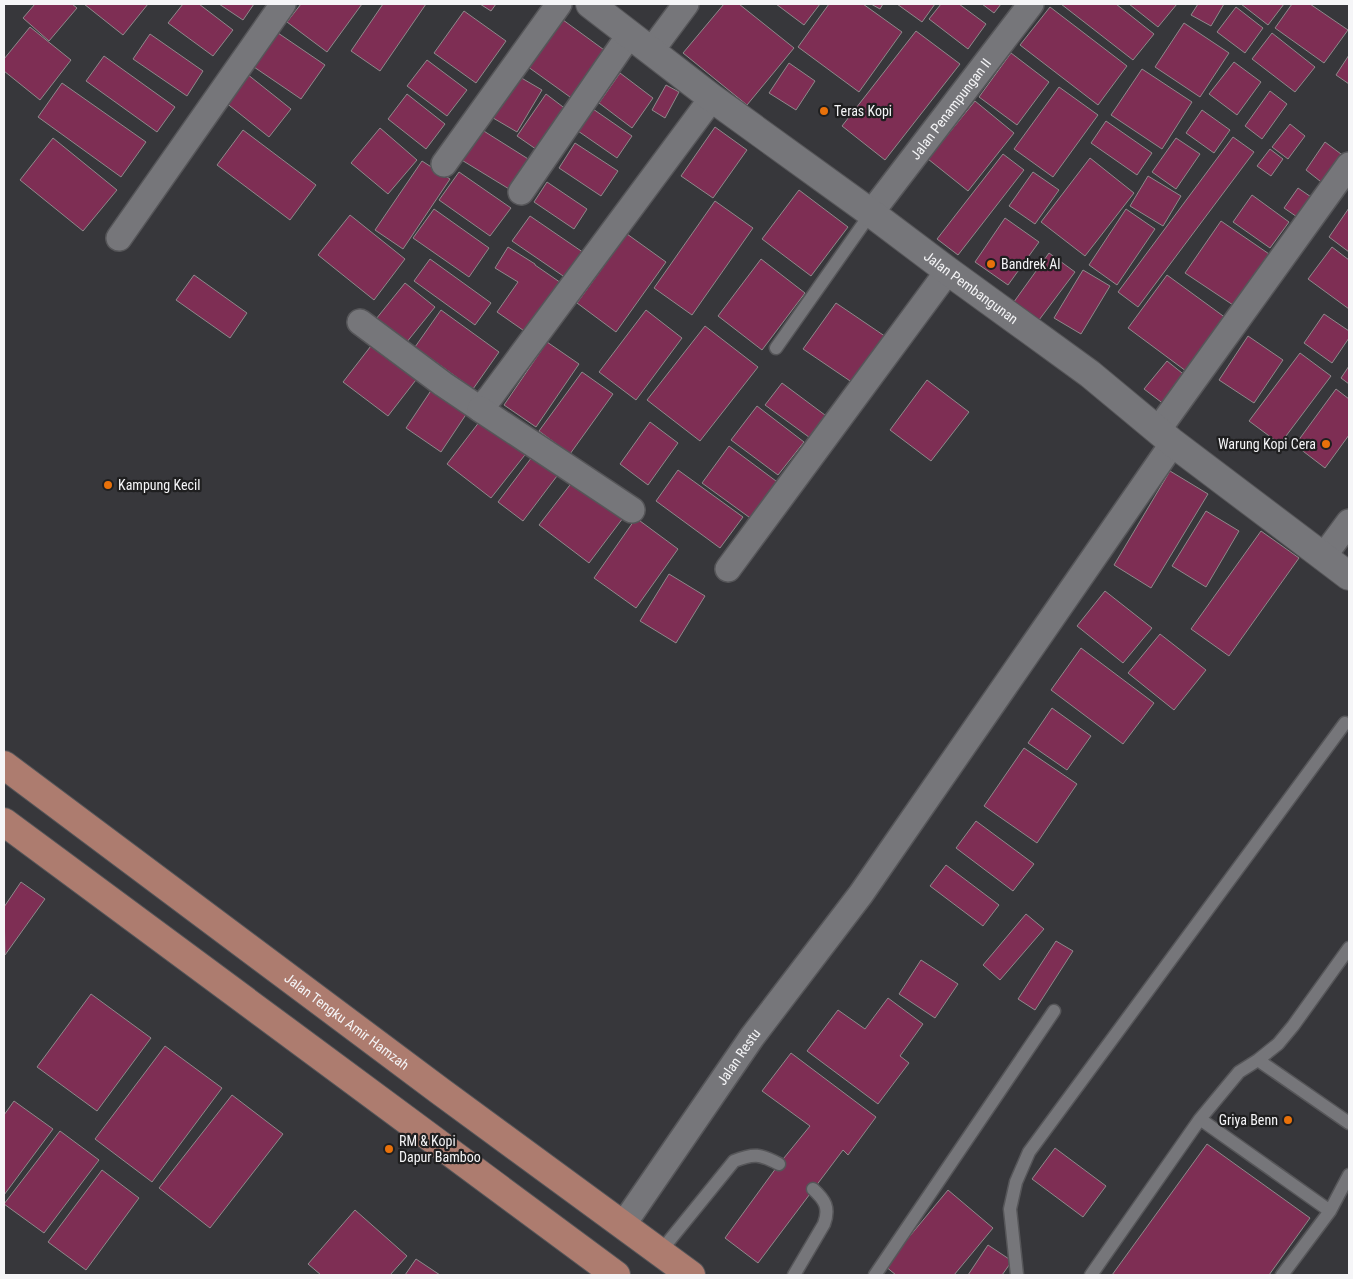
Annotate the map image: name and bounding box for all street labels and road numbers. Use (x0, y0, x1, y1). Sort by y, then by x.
street label: Jalan Penampungan II (907, 55, 994, 163)
street label: Jalan Pembangunan (921, 248, 1021, 327)
street label: Jalan Tengku Amir Hamzah (281, 970, 412, 1073)
street label: Jalan Restu (714, 1025, 763, 1088)

